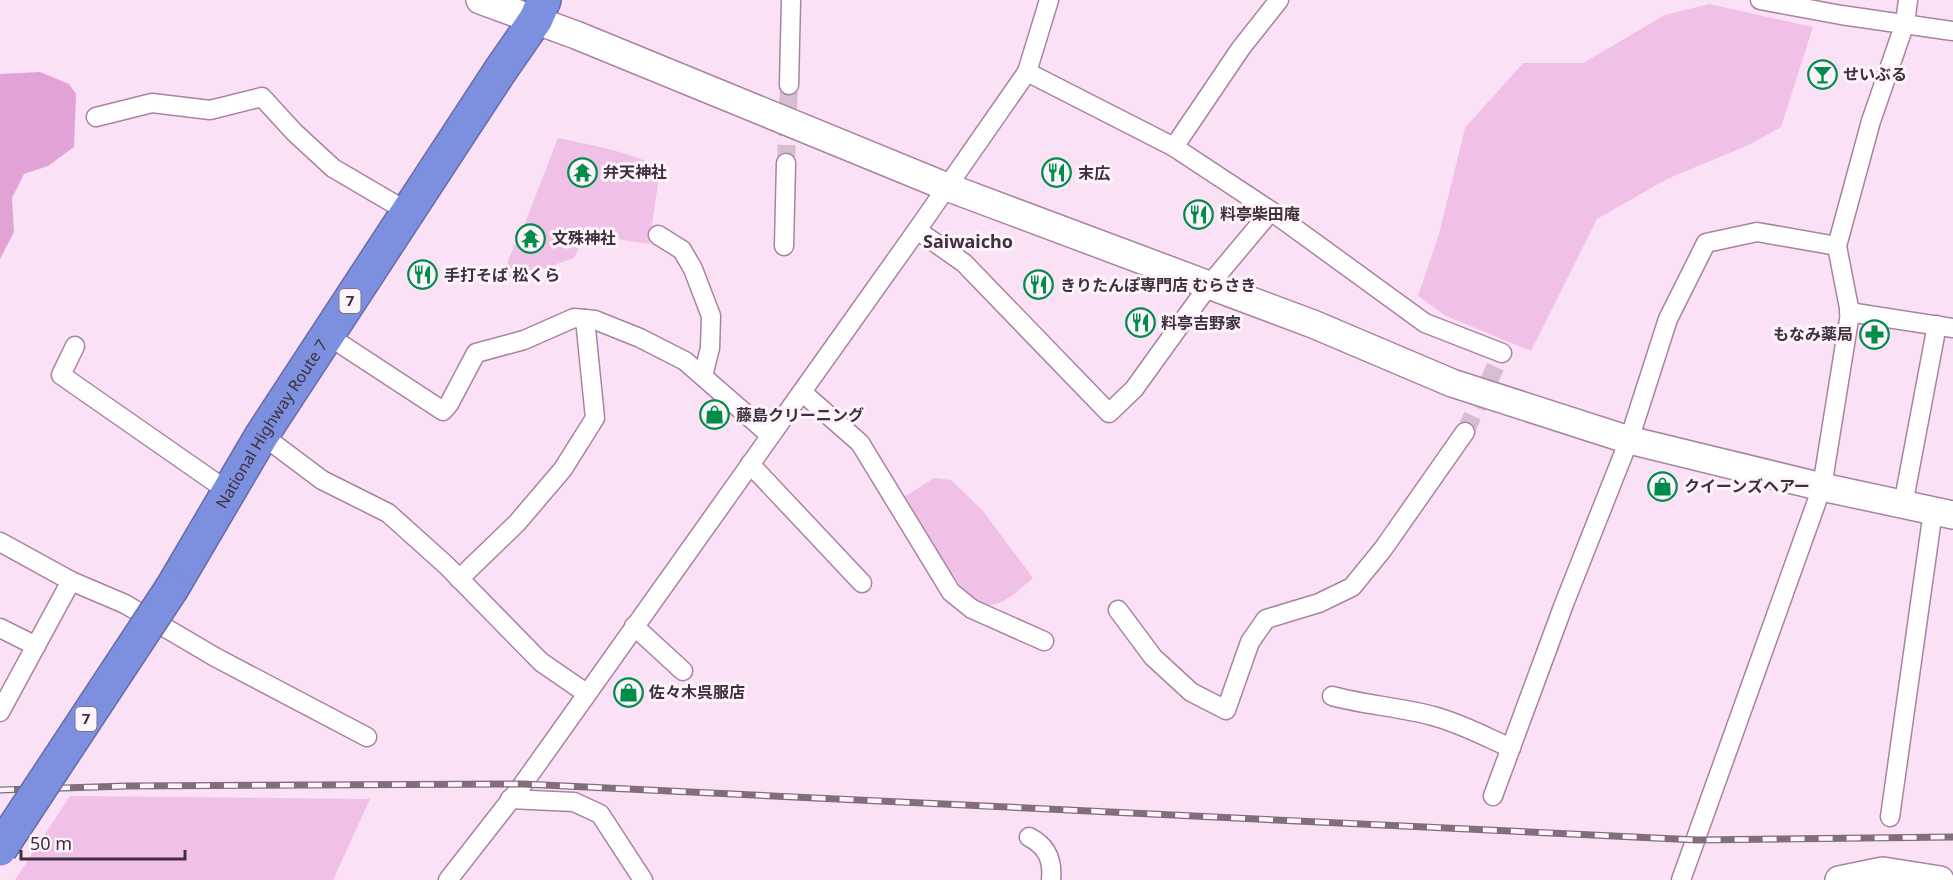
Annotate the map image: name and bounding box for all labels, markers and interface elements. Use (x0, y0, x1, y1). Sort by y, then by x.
bar icon: せいぶる (1806, 58, 1838, 90)
place label: せいぶる (1843, 63, 1907, 85)
temple icon: 弁天神社 (566, 156, 598, 188)
restaurant icon: 末広 (1041, 157, 1073, 189)
place label: 弁天神社 (603, 161, 667, 183)
place label: 末広 (1078, 162, 1111, 184)
restaurant icon: 料亭柴田庵 (1183, 198, 1215, 230)
place label: 料亭柴田庵 (1220, 203, 1300, 225)
temple icon: 文殊神社 (515, 222, 547, 254)
place label: 文殊神社 (552, 227, 616, 249)
district label: Saiwaicho (923, 229, 1013, 253)
restaurant icon: 手打そば 松くら (407, 259, 439, 291)
place label: 手打そば 松くら (444, 264, 560, 286)
restaurant icon: きりたんぽ専門店 むらさき (1023, 269, 1055, 301)
place label: きりたんぽ専門店 むらさき (1060, 274, 1256, 296)
road number: 7 (340, 289, 360, 313)
restaurant icon: 料亭吉野家 (1124, 307, 1156, 339)
place label: 料亭吉野家 (1161, 312, 1241, 334)
pharmacy icon: もなみ薬局 (1858, 318, 1890, 350)
place label: もなみ薬局 (1773, 323, 1853, 345)
street label: National Highway Route 7 (210, 335, 333, 512)
shop icon: 藤島クリーニング (699, 399, 731, 431)
place label: 藤島クリーニング (736, 404, 864, 426)
shop icon: クイーンズヘアー (1647, 470, 1679, 502)
place label: クイーンズヘアー (1684, 475, 1810, 497)
shop icon: 佐々木呉服店 (612, 676, 644, 708)
place label: 佐々木呉服店 (648, 681, 745, 703)
road number: 7 (76, 707, 97, 731)
scale bar (21, 823, 184, 861)
text: 50 m (30, 831, 72, 855)

